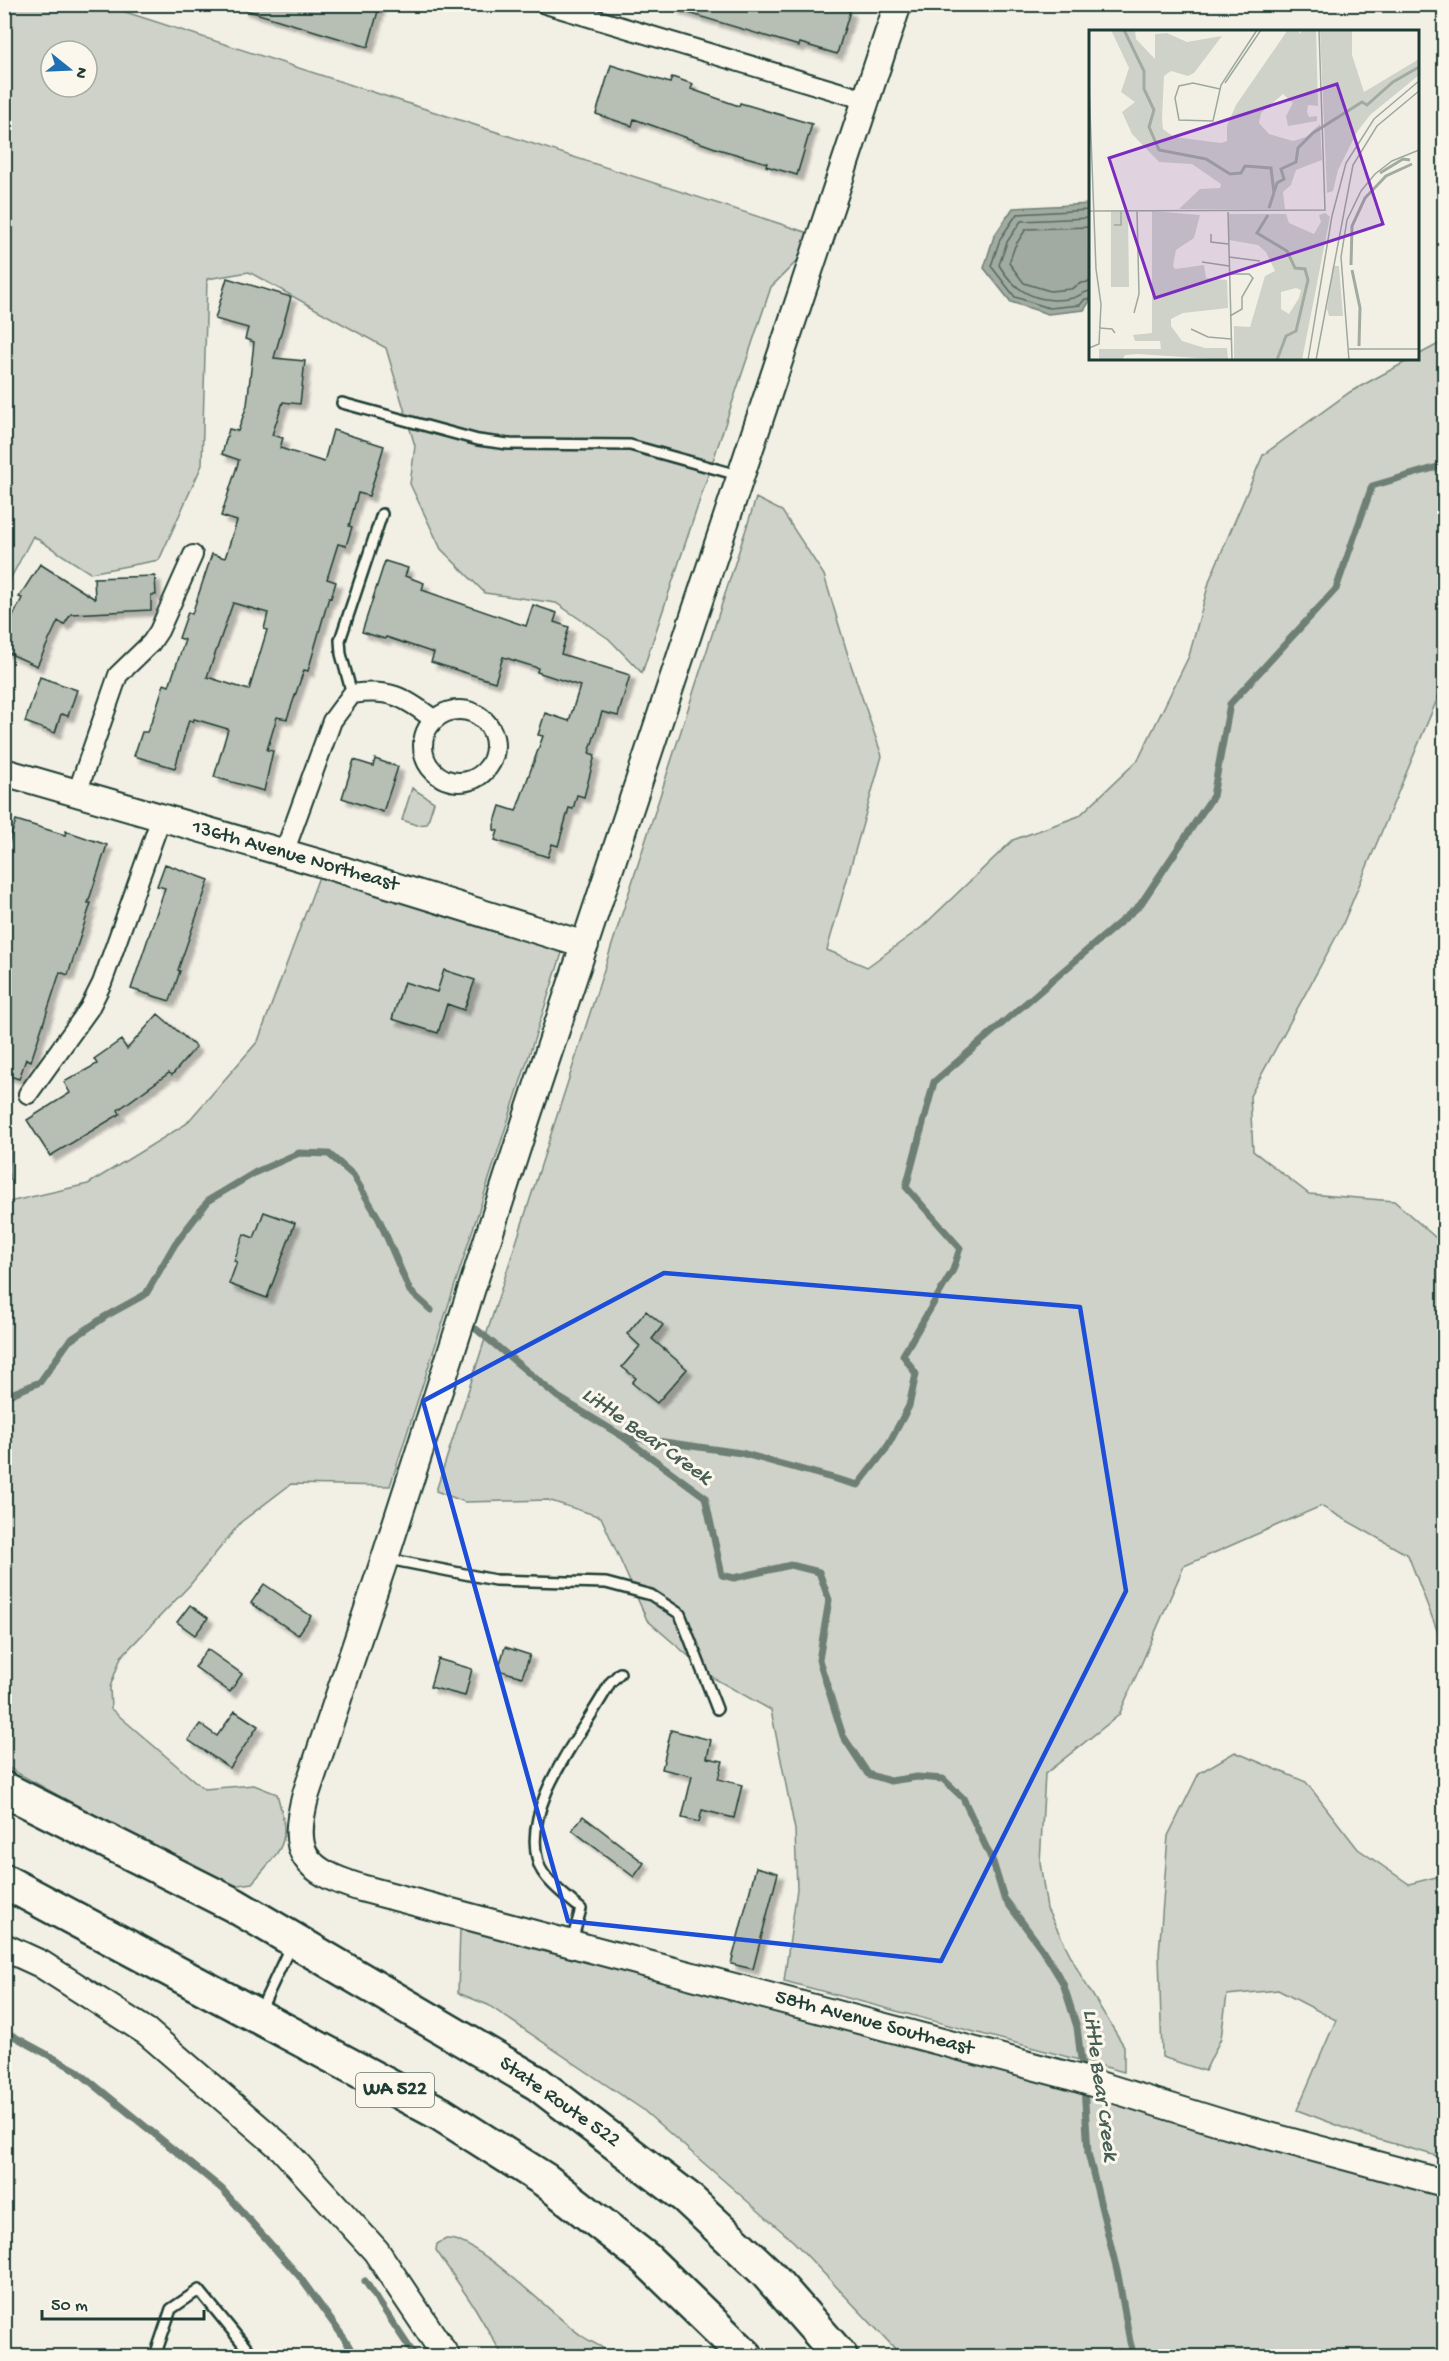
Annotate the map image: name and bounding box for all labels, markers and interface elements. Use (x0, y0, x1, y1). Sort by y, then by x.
inset map (1089, 30, 1419, 360)
north arrow (39, 39, 99, 99)
text: N (69, 65, 91, 81)
street label: 136th Avenue Northeast (188, 815, 403, 899)
water label: Little Bear Creek (576, 1383, 718, 1493)
street label: 58th Avenue Southeast (772, 1985, 978, 2063)
water label: Little Bear Creek (1076, 2008, 1123, 2164)
street label: State Route 522 (494, 2052, 624, 2154)
road number: WA 522 (356, 2073, 434, 2107)
scale bar (42, 2283, 204, 2321)
text: 50 m (51, 2296, 88, 2317)

